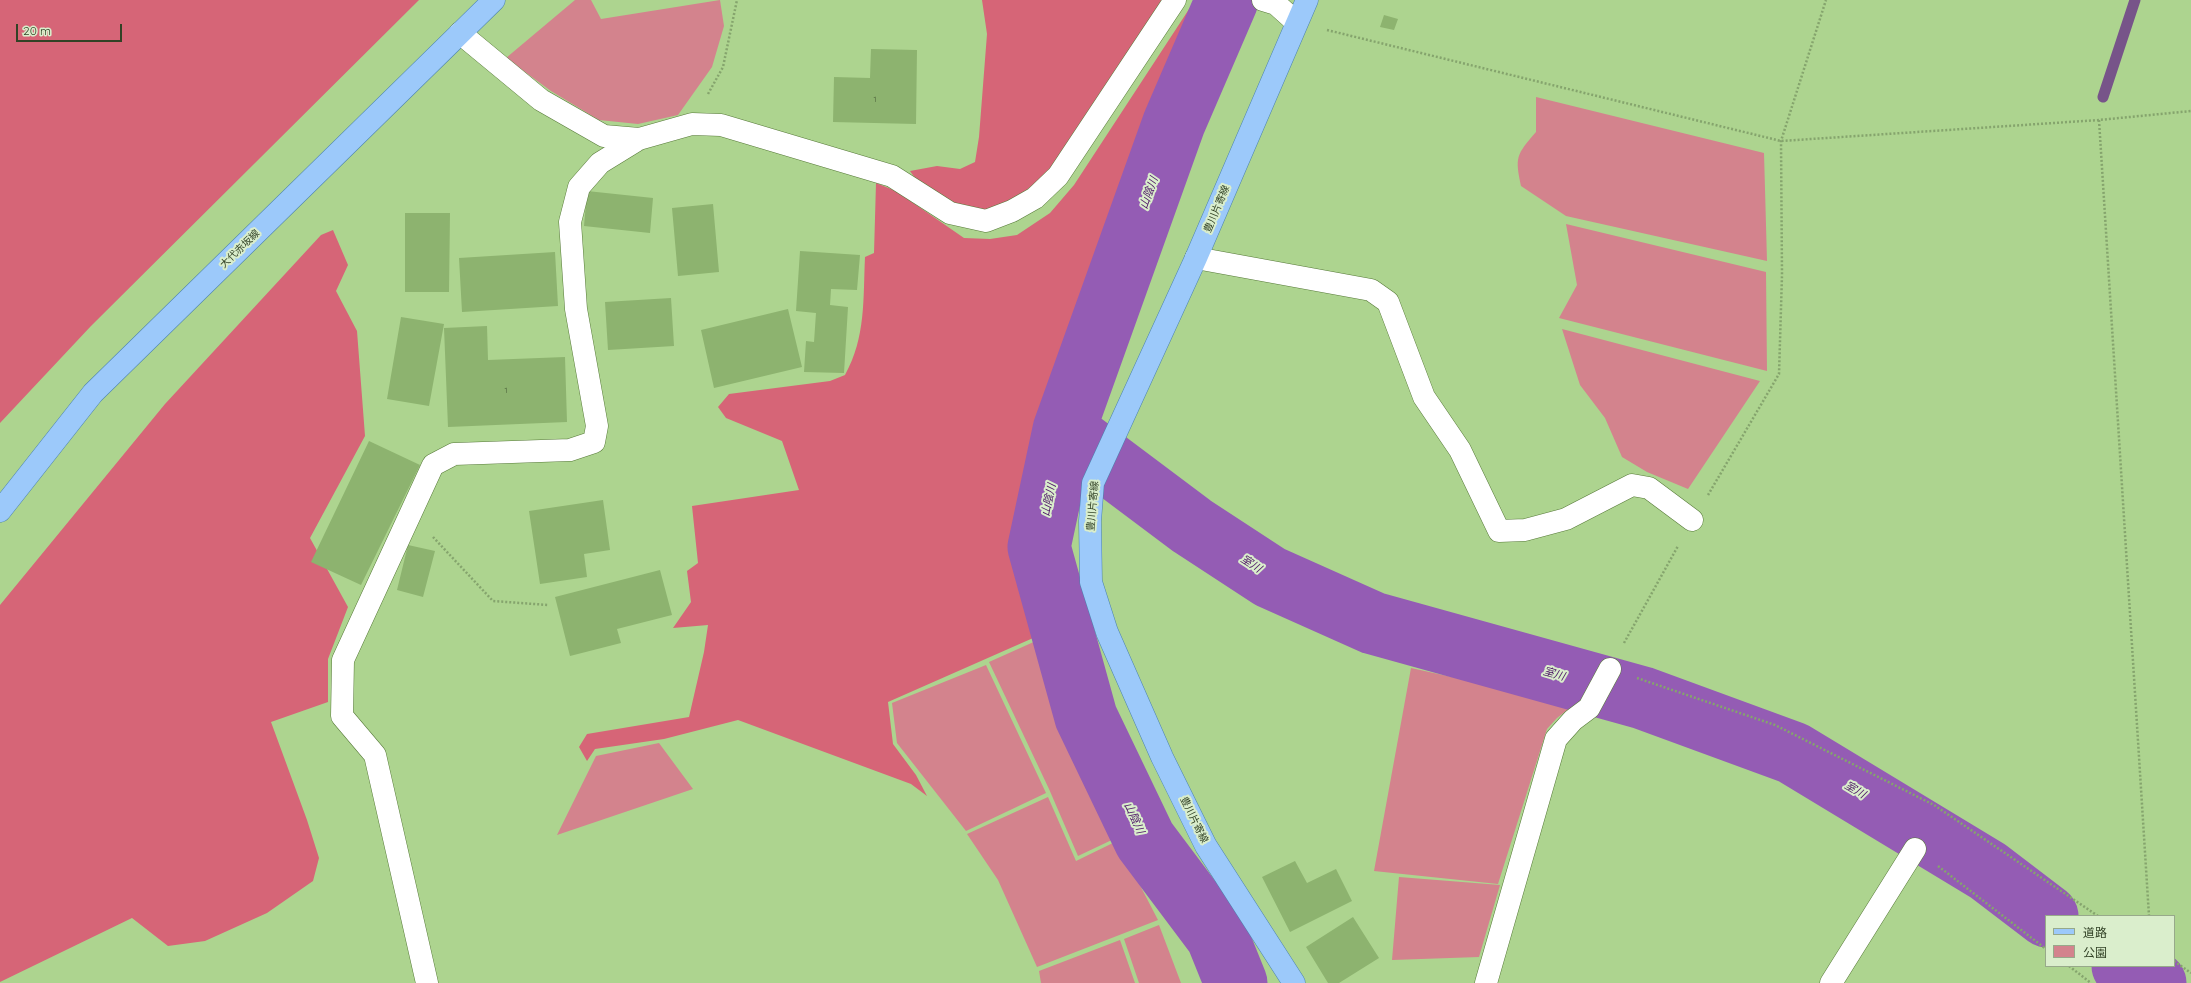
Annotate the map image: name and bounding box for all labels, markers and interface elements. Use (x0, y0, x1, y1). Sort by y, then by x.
scale bar (18, 16, 124, 42)
text: 20 m (23, 23, 51, 38)
house number: 1 (874, 95, 876, 105)
water label: 山陰川 (1137, 175, 1161, 211)
street label: 豊川片寄線 (1202, 184, 1232, 234)
street label: 大代赤坂線 (218, 227, 262, 271)
house number: 1 (505, 386, 507, 396)
street label: 豊川片寄線 (1085, 481, 1101, 531)
water label: 山陰川 (1039, 482, 1059, 518)
water label: 室川 (1238, 552, 1264, 576)
water label: 室川 (1542, 665, 1566, 683)
water label: 室川 (1842, 779, 1868, 801)
street label: 豊川片寄線 (1178, 795, 1210, 845)
water label: 山陰川 (1121, 800, 1147, 836)
legend (2045, 915, 2175, 967)
text: 道路 (2083, 925, 2107, 940)
text: 公園 (2083, 945, 2107, 960)

